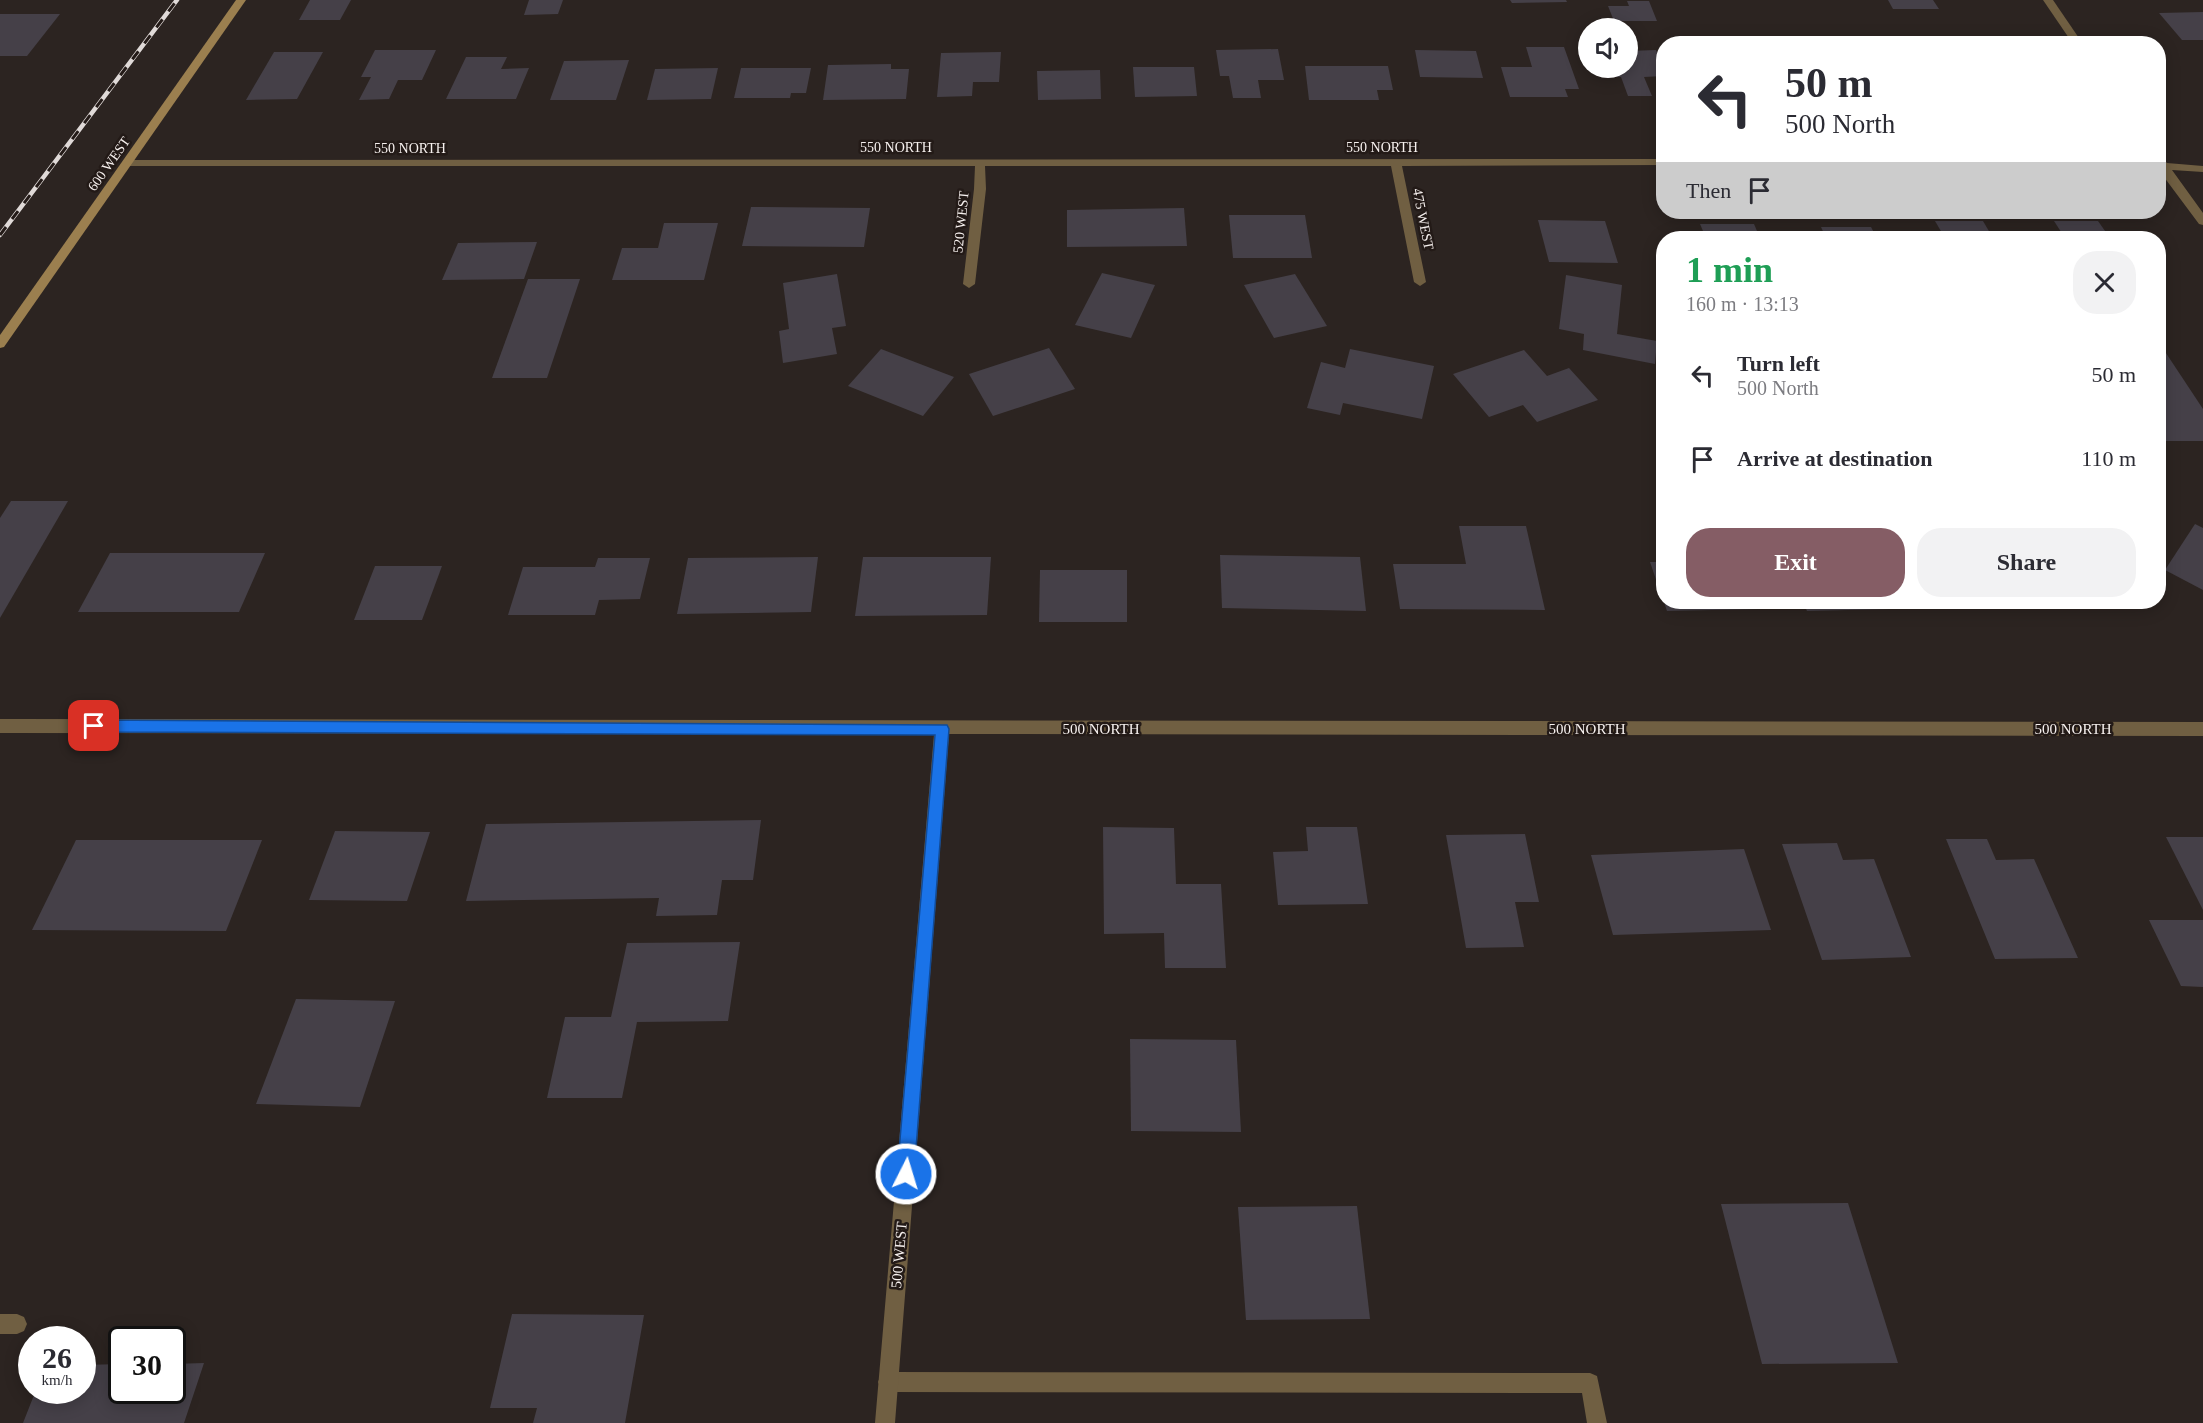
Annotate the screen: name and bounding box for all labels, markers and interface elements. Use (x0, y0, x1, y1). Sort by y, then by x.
map controls (1578, 18, 1638, 78)
button: sound (1578, 18, 1638, 78)
icon: left (1686, 60, 1764, 138)
text: 50 m (1785, 60, 1873, 106)
text: 500 North (1785, 109, 1895, 139)
street label: 600 WEST (85, 134, 133, 194)
street label: 550 NORTH (860, 140, 932, 155)
street label: 550 NORTH (1346, 140, 1418, 155)
street label: 550 NORTH (374, 141, 446, 156)
icon: arrive (1743, 174, 1776, 207)
text: Then (1686, 178, 1731, 203)
street label: 475 WEST (1410, 187, 1436, 251)
street label: 520 WEST (950, 190, 972, 254)
text: 1 min (1686, 250, 1773, 290)
button: close (2073, 251, 2136, 314)
text: 160 m · 13:13 (1686, 293, 1799, 315)
text: Turn left (1737, 351, 1820, 376)
icon: left (1686, 359, 1719, 392)
text: 50 m (2091, 362, 2136, 387)
text: 500 North (1737, 377, 1819, 399)
icon: arrive (1686, 443, 1719, 476)
text: Arrive at destination (1737, 446, 1933, 471)
text: 110 m (2081, 446, 2136, 471)
button: Exit (1686, 528, 1905, 597)
button: Share (1917, 528, 2136, 597)
pin (68, 700, 119, 751)
icon: arrive (77, 709, 110, 742)
street label: 500 NORTH (1062, 721, 1140, 737)
street label: 500 NORTH (1548, 721, 1626, 737)
street label: 500 NORTH (2034, 721, 2112, 737)
position arrow (874, 1142, 938, 1206)
street label: 500 WEST (888, 1221, 910, 1289)
speed limit sign: 30 (108, 1326, 186, 1404)
text: 26 (42, 1341, 72, 1374)
text: km/h (42, 1372, 72, 1388)

